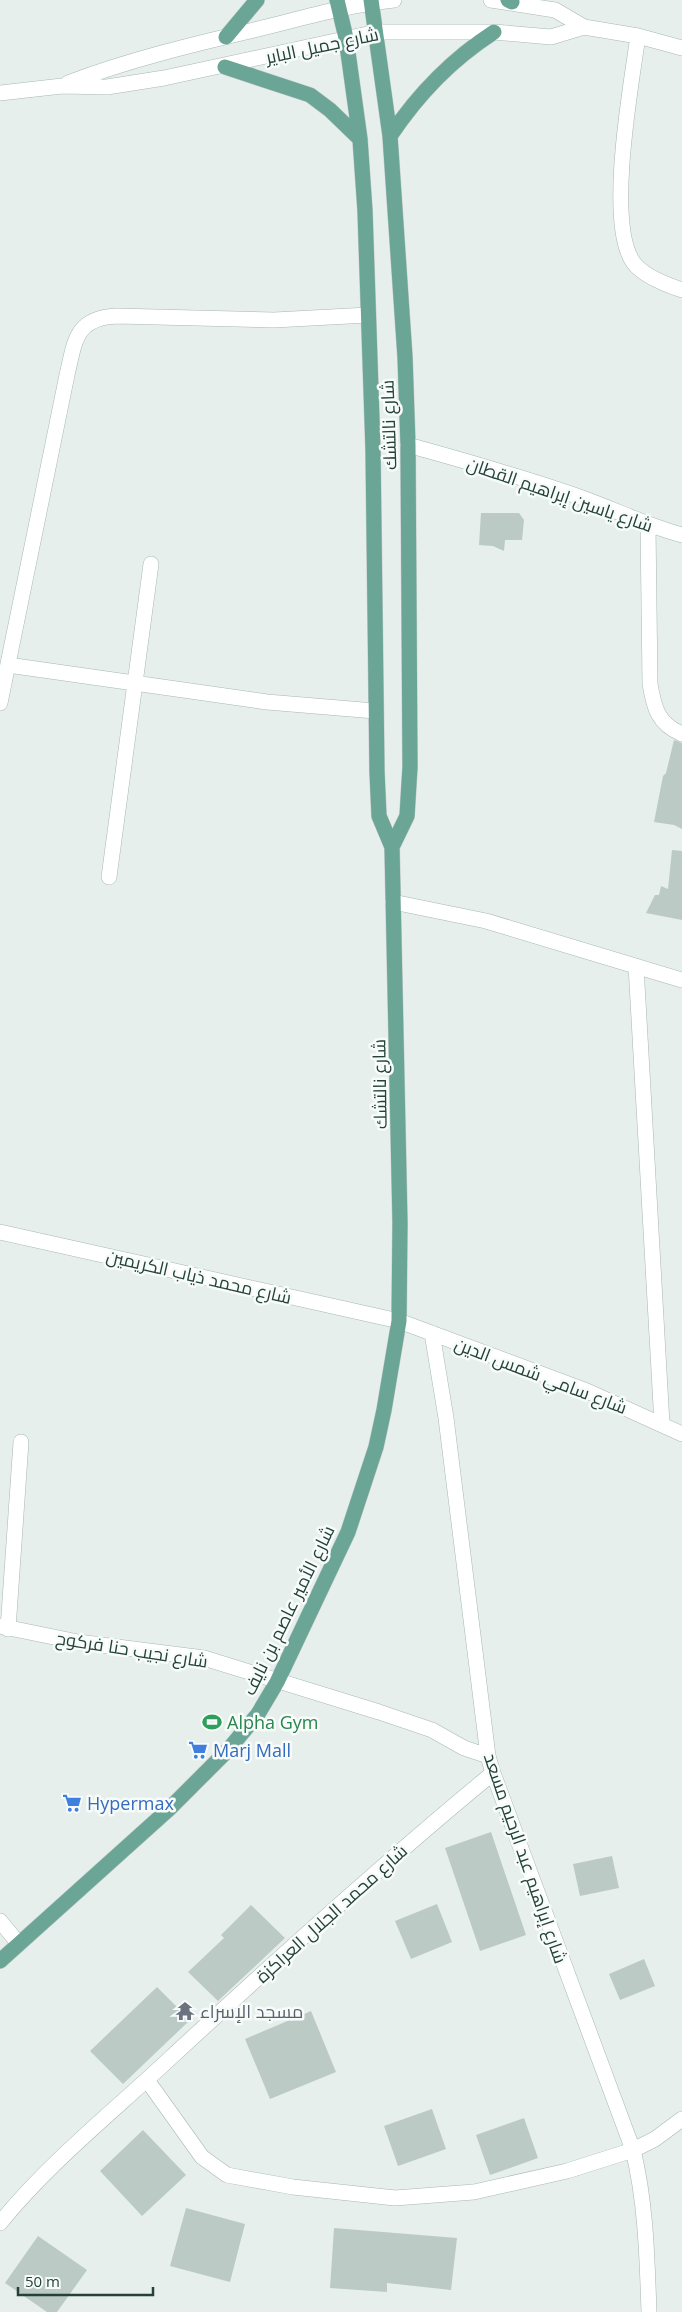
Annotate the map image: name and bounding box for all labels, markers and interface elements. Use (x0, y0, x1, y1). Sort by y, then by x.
street label: شارع جميل الباير (262, 21, 381, 70)
street label: شارع نالتشك (374, 380, 403, 470)
street label: شارع ياسين إبراهيم القطان (463, 451, 656, 538)
street label: شارع نالتشك (366, 1039, 393, 1129)
street label: شارع محمد ذياب الكريمين (104, 1243, 294, 1310)
street label: شارع سامي شمس الدين (450, 1331, 631, 1422)
street label: شارع الأمير عاصم بن نايف (236, 1521, 340, 1699)
street label: شارع نجيب حنا فركوح (54, 1625, 210, 1674)
place label: Alpha Gym (227, 1710, 318, 1734)
sports icon: Alpha Gym (201, 1711, 223, 1733)
place label: Marj Mall (213, 1738, 291, 1762)
supermarket icon: Marj Mall (187, 1739, 209, 1761)
street label: شارع إبراهيم عبد الرحيم مسعد (478, 1750, 573, 1967)
place label: Hypermax (87, 1791, 174, 1815)
supermarket icon: Hypermax (61, 1792, 83, 1814)
street label: شارع محمد الجلال العراكزة (250, 1838, 413, 1988)
place label: مسجد الإسراء (200, 1999, 303, 2023)
temple icon: مسجد الإسراء (174, 2000, 196, 2022)
scale bar (18, 2264, 152, 2296)
text: 50 m (25, 2271, 60, 2291)

